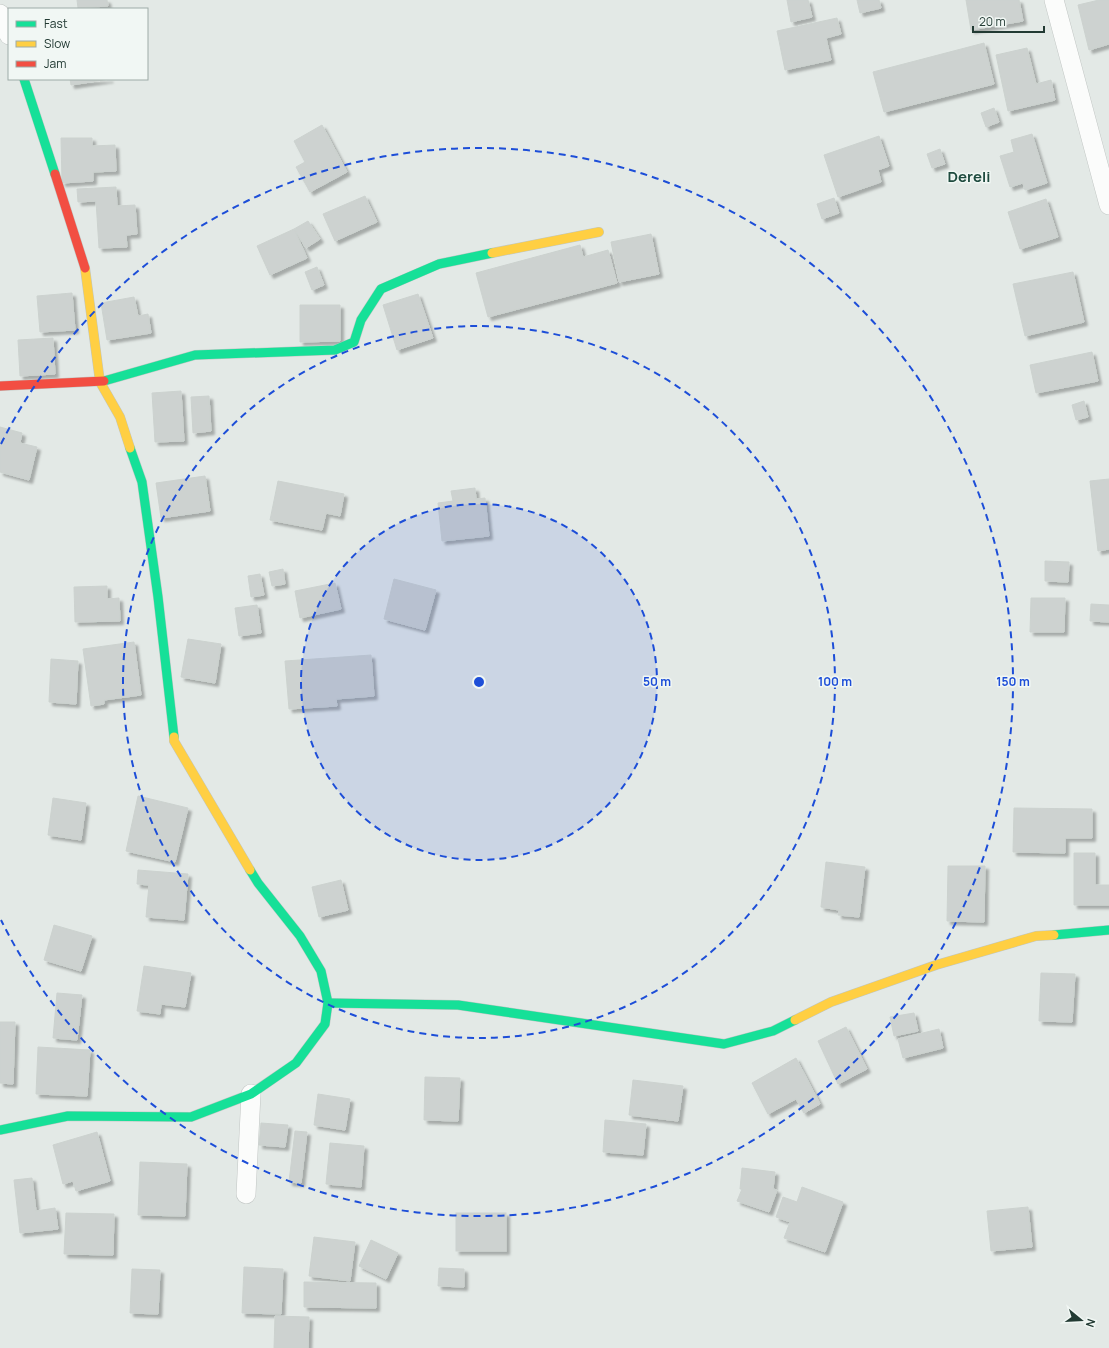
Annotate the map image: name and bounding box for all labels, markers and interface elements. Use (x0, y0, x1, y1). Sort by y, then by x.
legend (8, 8, 148, 80)
scale bar (973, 8, 1044, 34)
text: 20 m (979, 13, 1006, 30)
text: Fast (44, 15, 68, 32)
text: Slow (44, 35, 70, 52)
text: Jam (44, 55, 66, 72)
district label: Dereli (948, 166, 990, 187)
text: 50 m (643, 673, 671, 690)
text: 100 m (818, 673, 852, 690)
text: 150 m (996, 673, 1030, 690)
centre of rings (472, 675, 486, 689)
north arrow (1061, 1300, 1101, 1340)
text: N (1083, 1317, 1099, 1329)

